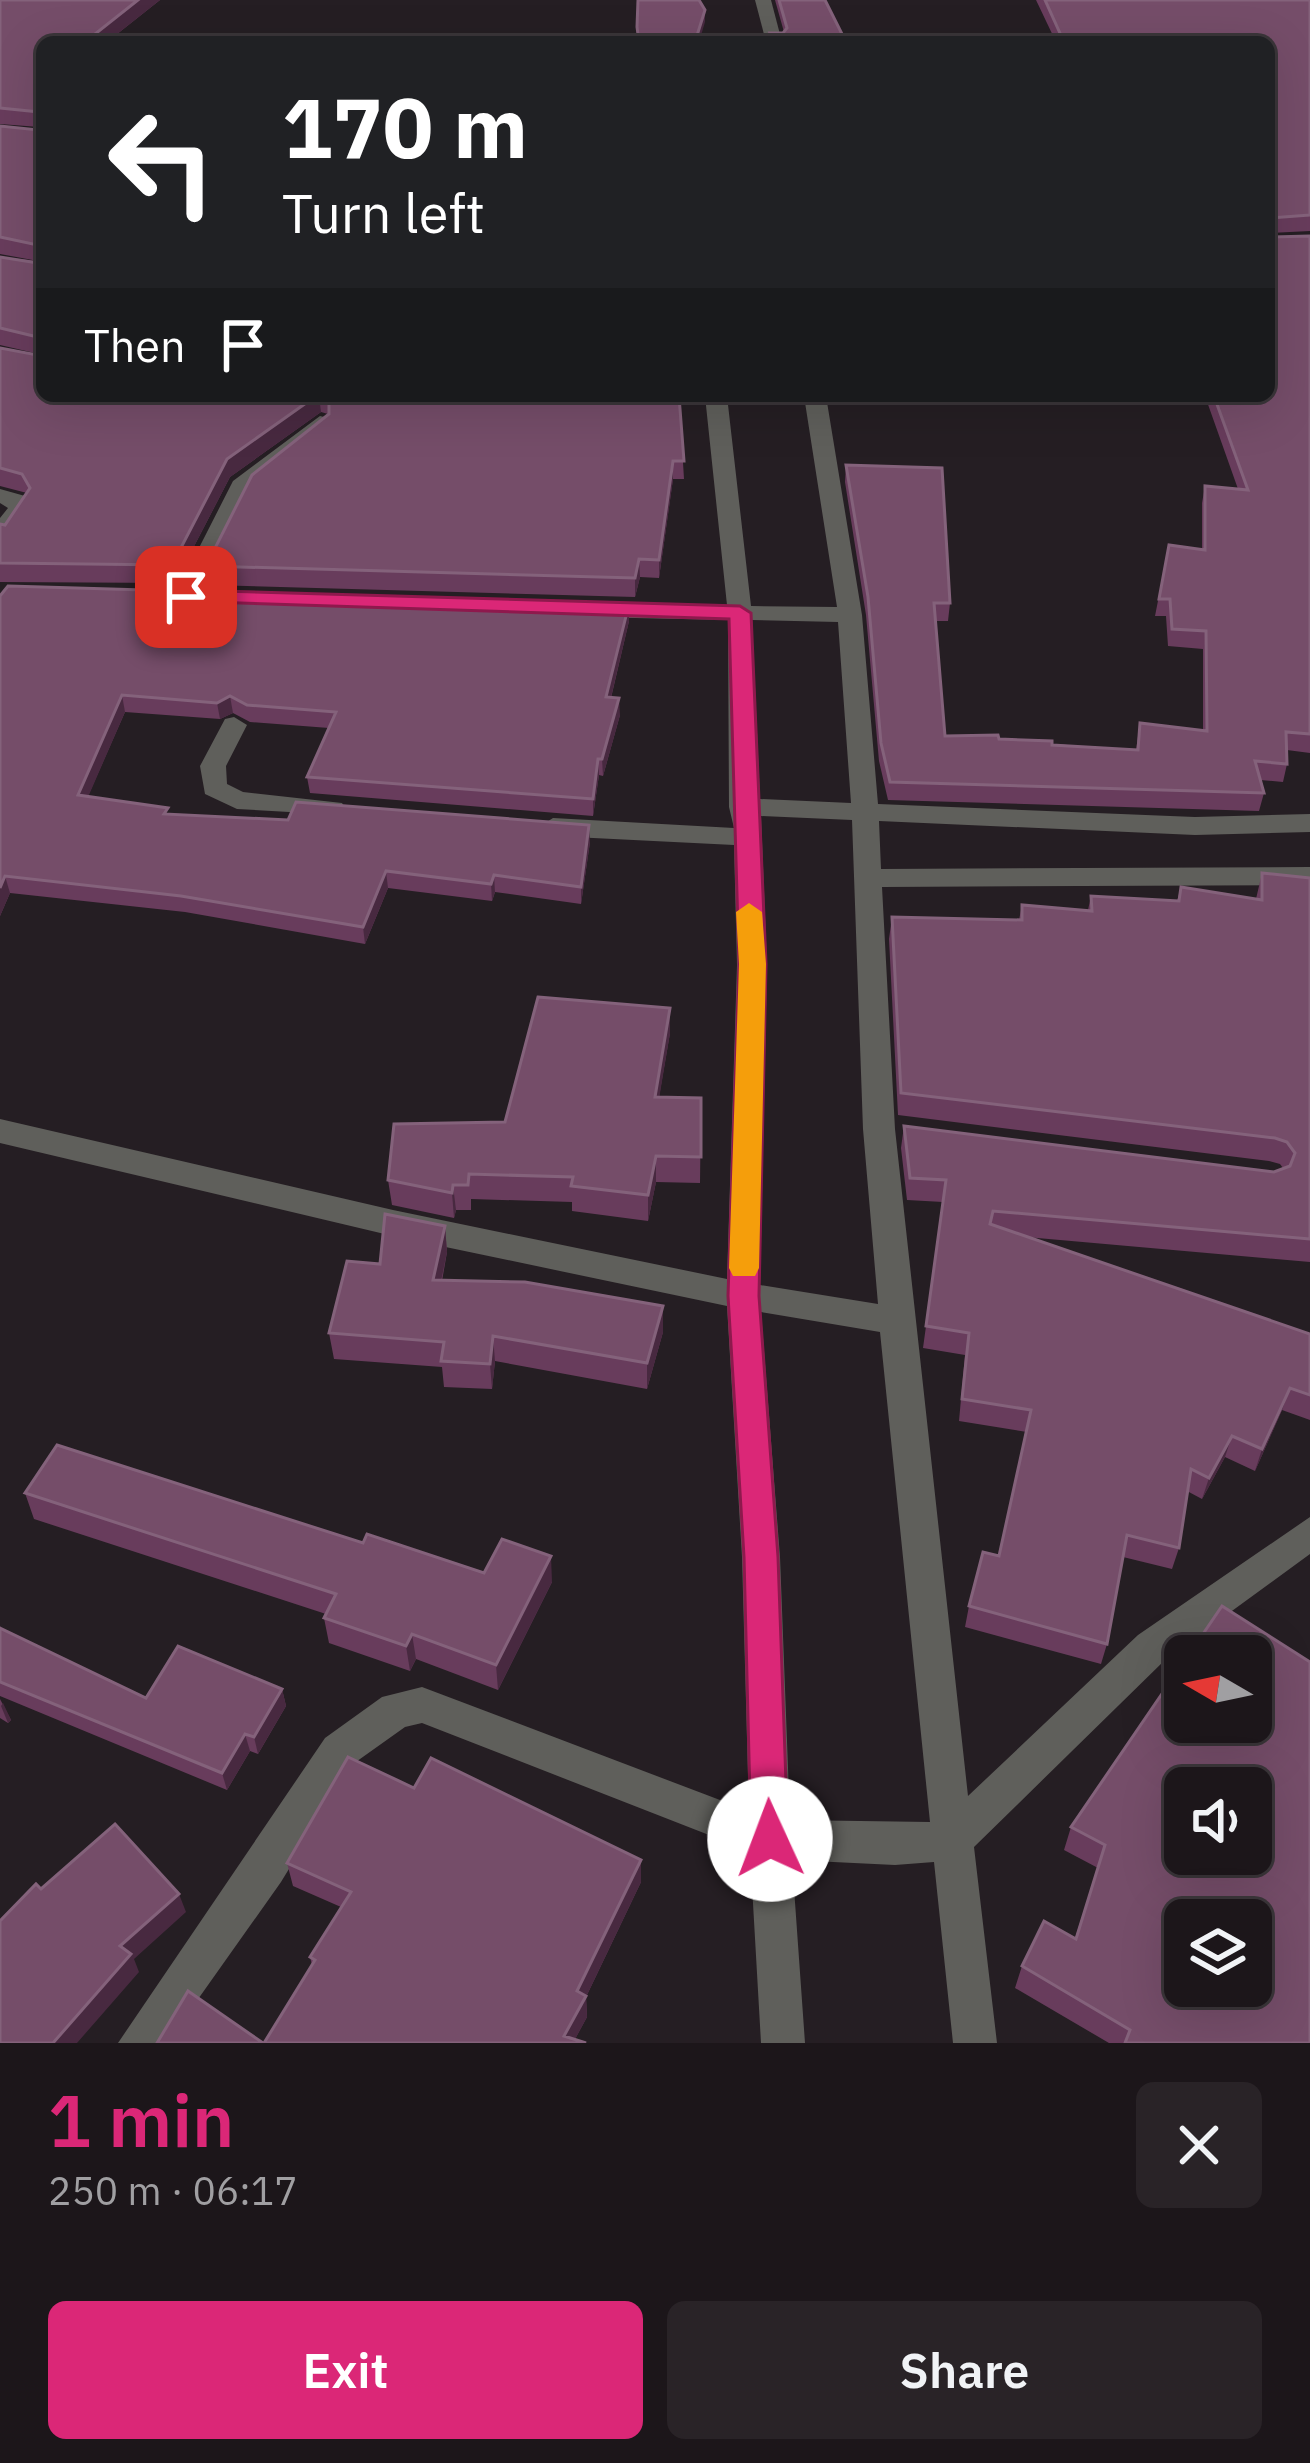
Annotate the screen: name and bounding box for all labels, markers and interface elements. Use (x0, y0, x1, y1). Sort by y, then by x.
text: 170 m (282, 72, 528, 181)
icon: left (84, 84, 240, 240)
text: Turn left (282, 178, 485, 248)
icon: arrive (210, 312, 276, 378)
text: Then (84, 316, 186, 374)
pin (135, 546, 237, 648)
icon: arrive (153, 564, 219, 630)
north arrow (1164, 1635, 1272, 1743)
map controls (1164, 1635, 1272, 2007)
button: sound (1164, 1767, 1272, 1875)
position arrow (707, 1776, 833, 1902)
button: layers (1164, 1899, 1272, 2007)
text: 1 min (48, 2073, 234, 2167)
button: close (1136, 2082, 1262, 2208)
text: 250 m · 06:17 (48, 2165, 298, 2216)
button: Exit (48, 2301, 643, 2439)
button: Share (667, 2301, 1262, 2439)

